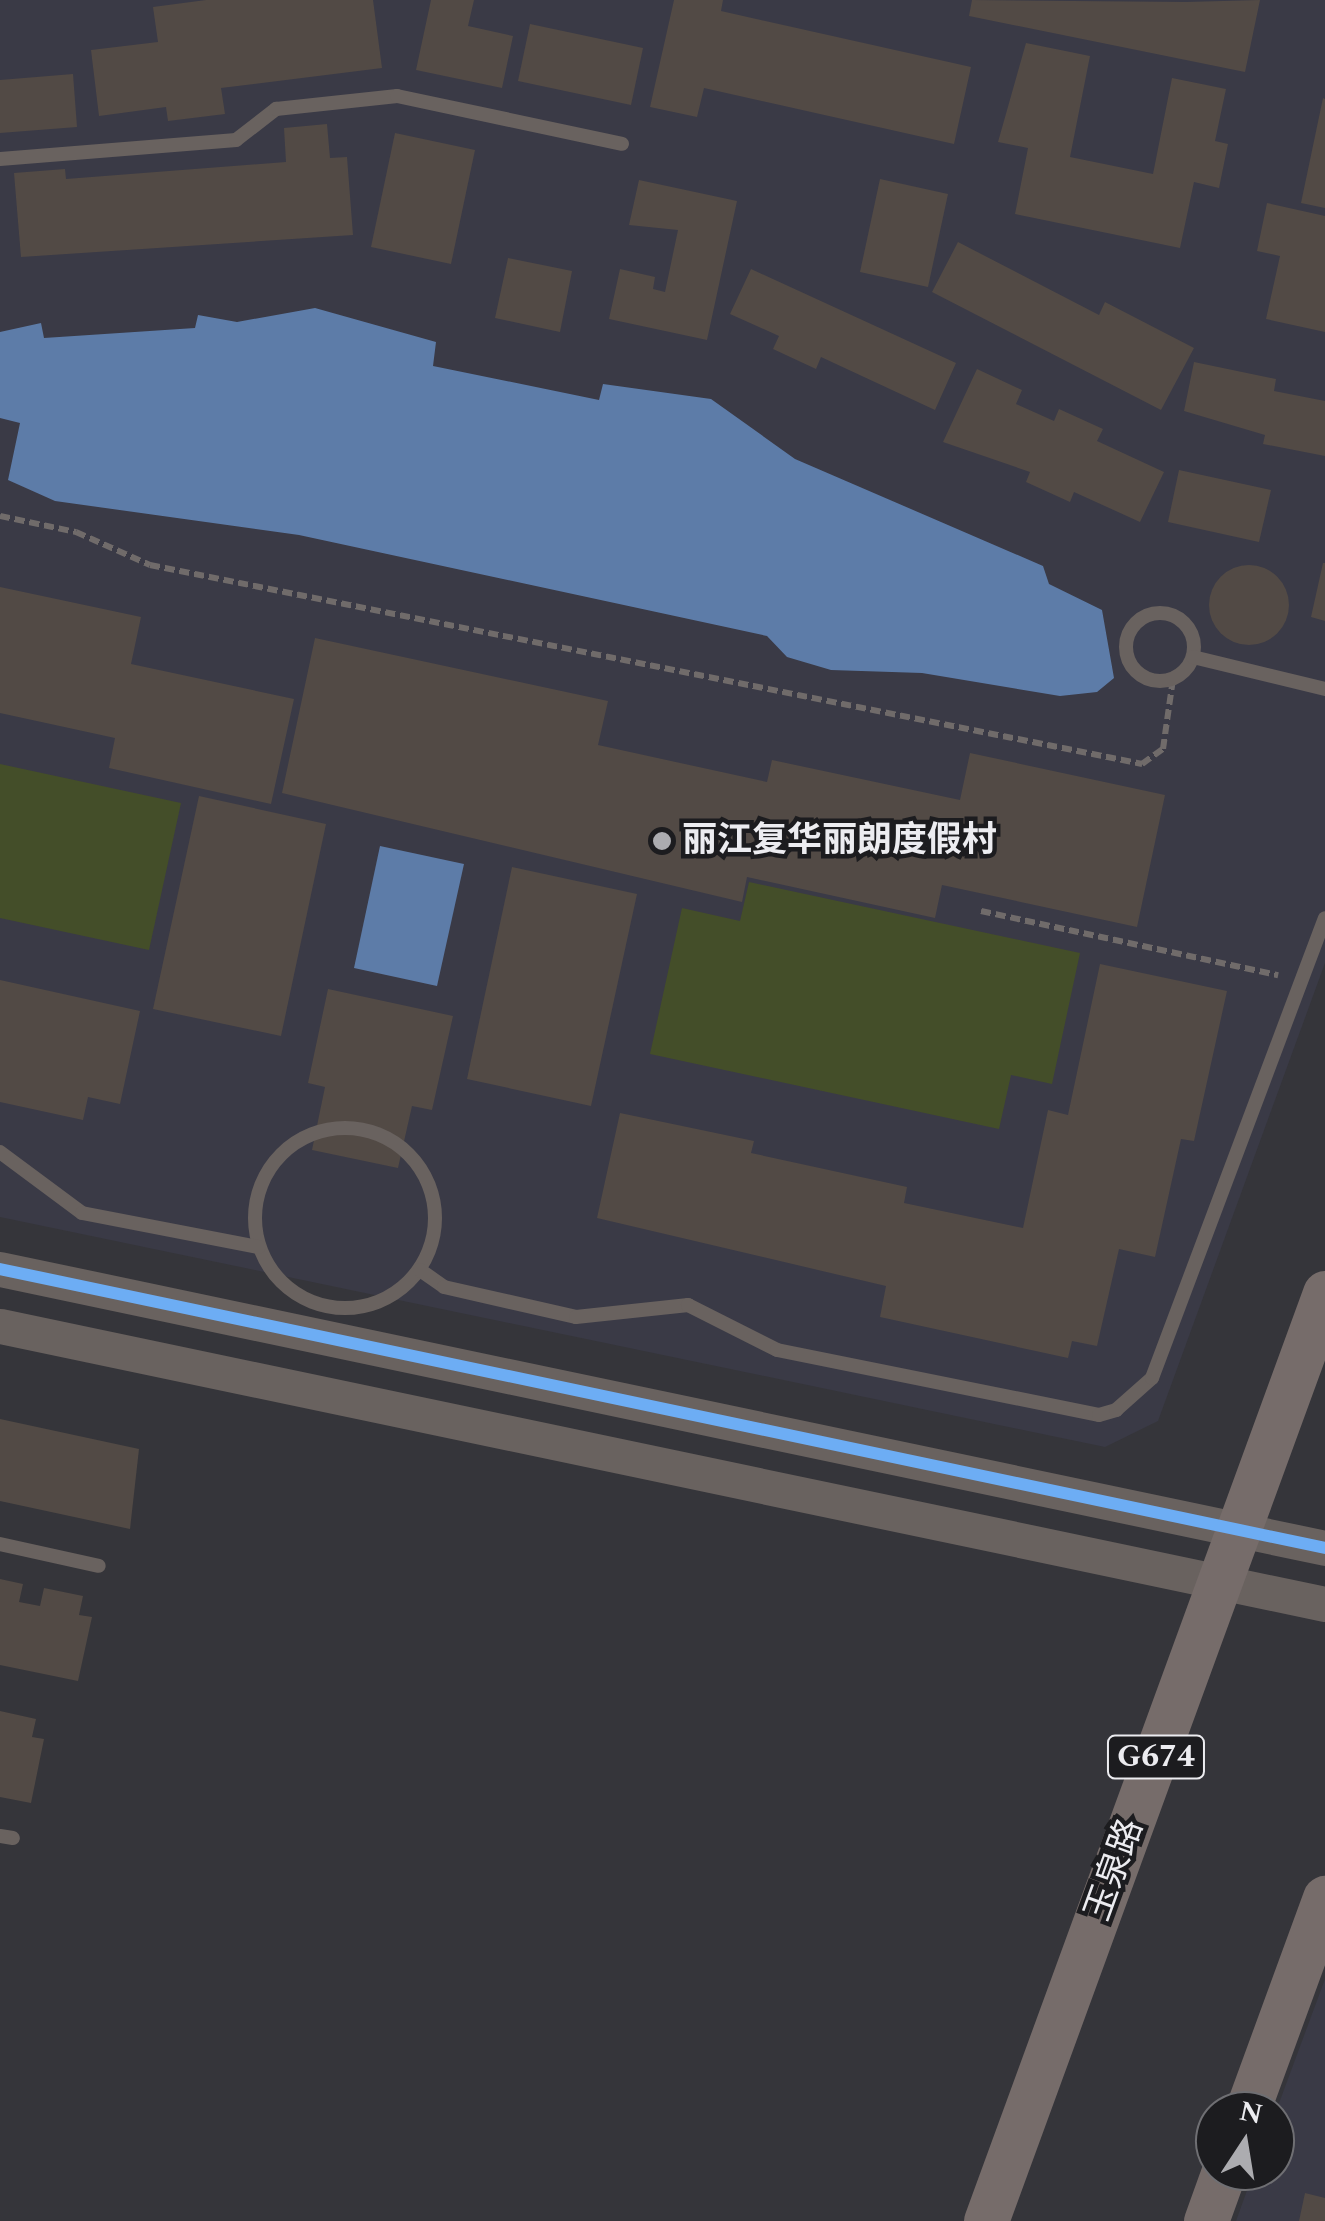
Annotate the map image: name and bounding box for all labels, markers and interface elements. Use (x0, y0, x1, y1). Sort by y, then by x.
place label: 丽江复华丽朗度假村 (682, 820, 997, 862)
marker: 丽江复华丽朗度假村 (651, 830, 673, 852)
road number: G674 (1106, 1730, 1206, 1784)
street label: 玉泉路 (1077, 1813, 1153, 1927)
text: N (1235, 2090, 1267, 2137)
north arrow (1195, 2091, 1295, 2191)

